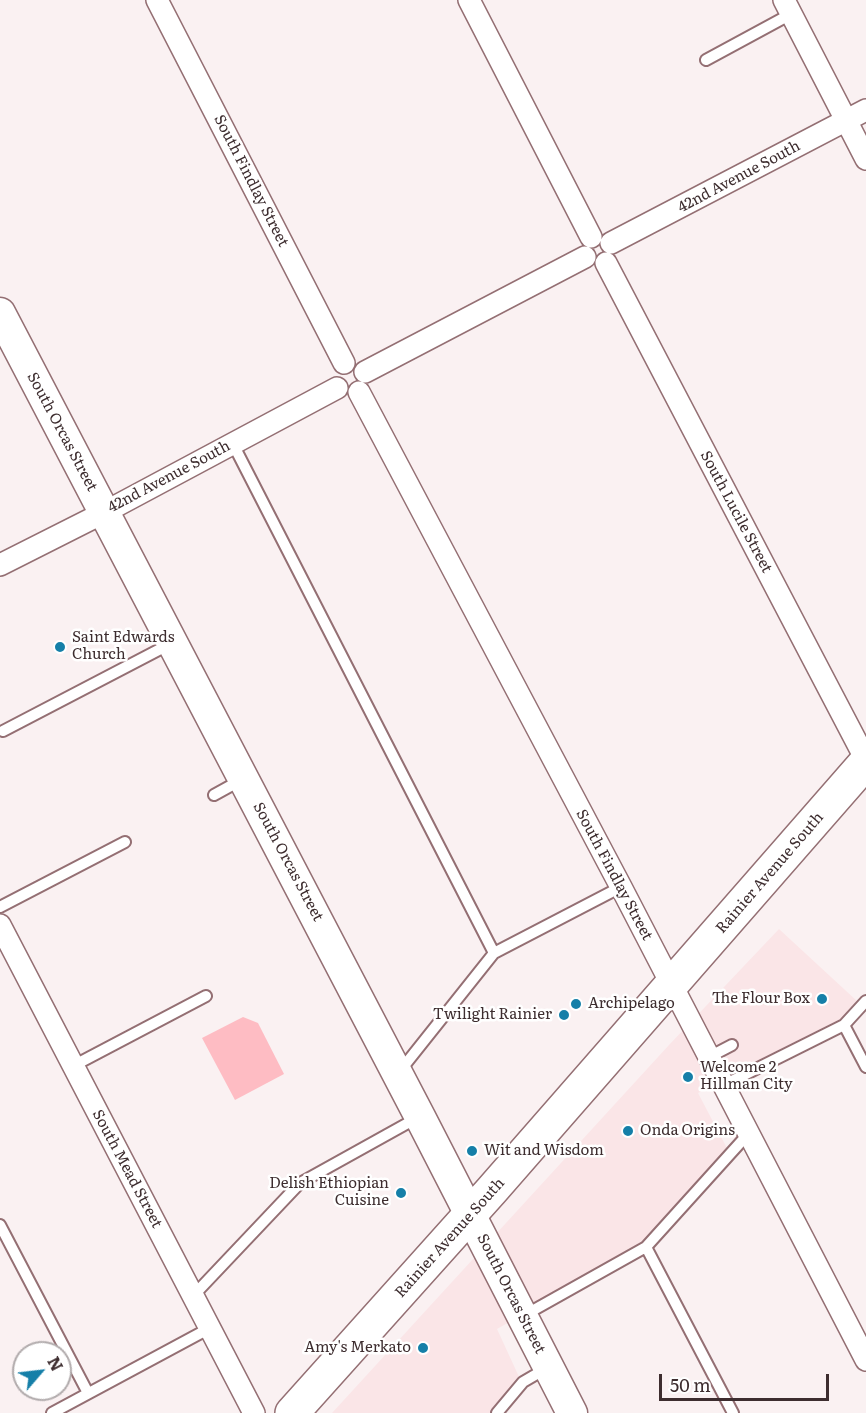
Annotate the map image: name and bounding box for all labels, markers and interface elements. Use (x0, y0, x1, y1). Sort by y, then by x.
street label: South Findlay Street (210, 112, 292, 250)
street label: 42nd Avenue South (675, 137, 803, 217)
street label: South Orcas Street (23, 369, 101, 495)
street label: 42nd Avenue South (105, 437, 233, 517)
street label: South Lucile Street (696, 448, 776, 576)
place label: Saint Edwards Church (72, 629, 175, 664)
marker: Saint Edwards Church (53, 640, 67, 654)
street label: South Orcas Street (249, 799, 327, 925)
street label: South Findlay Street (572, 806, 656, 944)
street label: Rainier Avenue South (712, 809, 828, 937)
place label: The Flour Box (712, 990, 810, 1008)
marker: The Flour Box (815, 992, 829, 1006)
place label: Archipelago (588, 995, 675, 1013)
marker: Archipelago (569, 997, 583, 1011)
place label: Twilight Rainier (433, 1006, 552, 1024)
marker: Twilight Rainier (557, 1008, 571, 1022)
place label: Welcome 2 Hillman City (700, 1059, 793, 1094)
marker: Welcome 2 Hillman City (681, 1070, 695, 1084)
street label: South Mead Street (88, 1107, 166, 1231)
place label: Onda Origins (640, 1122, 735, 1140)
marker: Onda Origins (621, 1124, 635, 1138)
place label: Wit and Wisdom (484, 1142, 604, 1160)
marker: Wit and Wisdom (465, 1144, 479, 1158)
street label: Rainier Avenue South (392, 1174, 508, 1302)
place label: Delish Ethiopian Cuisine (269, 1175, 389, 1210)
marker: Delish Ethiopian Cuisine (394, 1186, 408, 1200)
street label: South Orcas Street (473, 1231, 549, 1357)
place label: Amy's Merkato (304, 1339, 411, 1357)
north arrow (12, 1341, 72, 1401)
marker: Amy's Merkato (416, 1341, 430, 1355)
text: N (42, 1352, 70, 1375)
scale bar (662, 1362, 832, 1400)
text: 50 m (670, 1371, 711, 1398)

